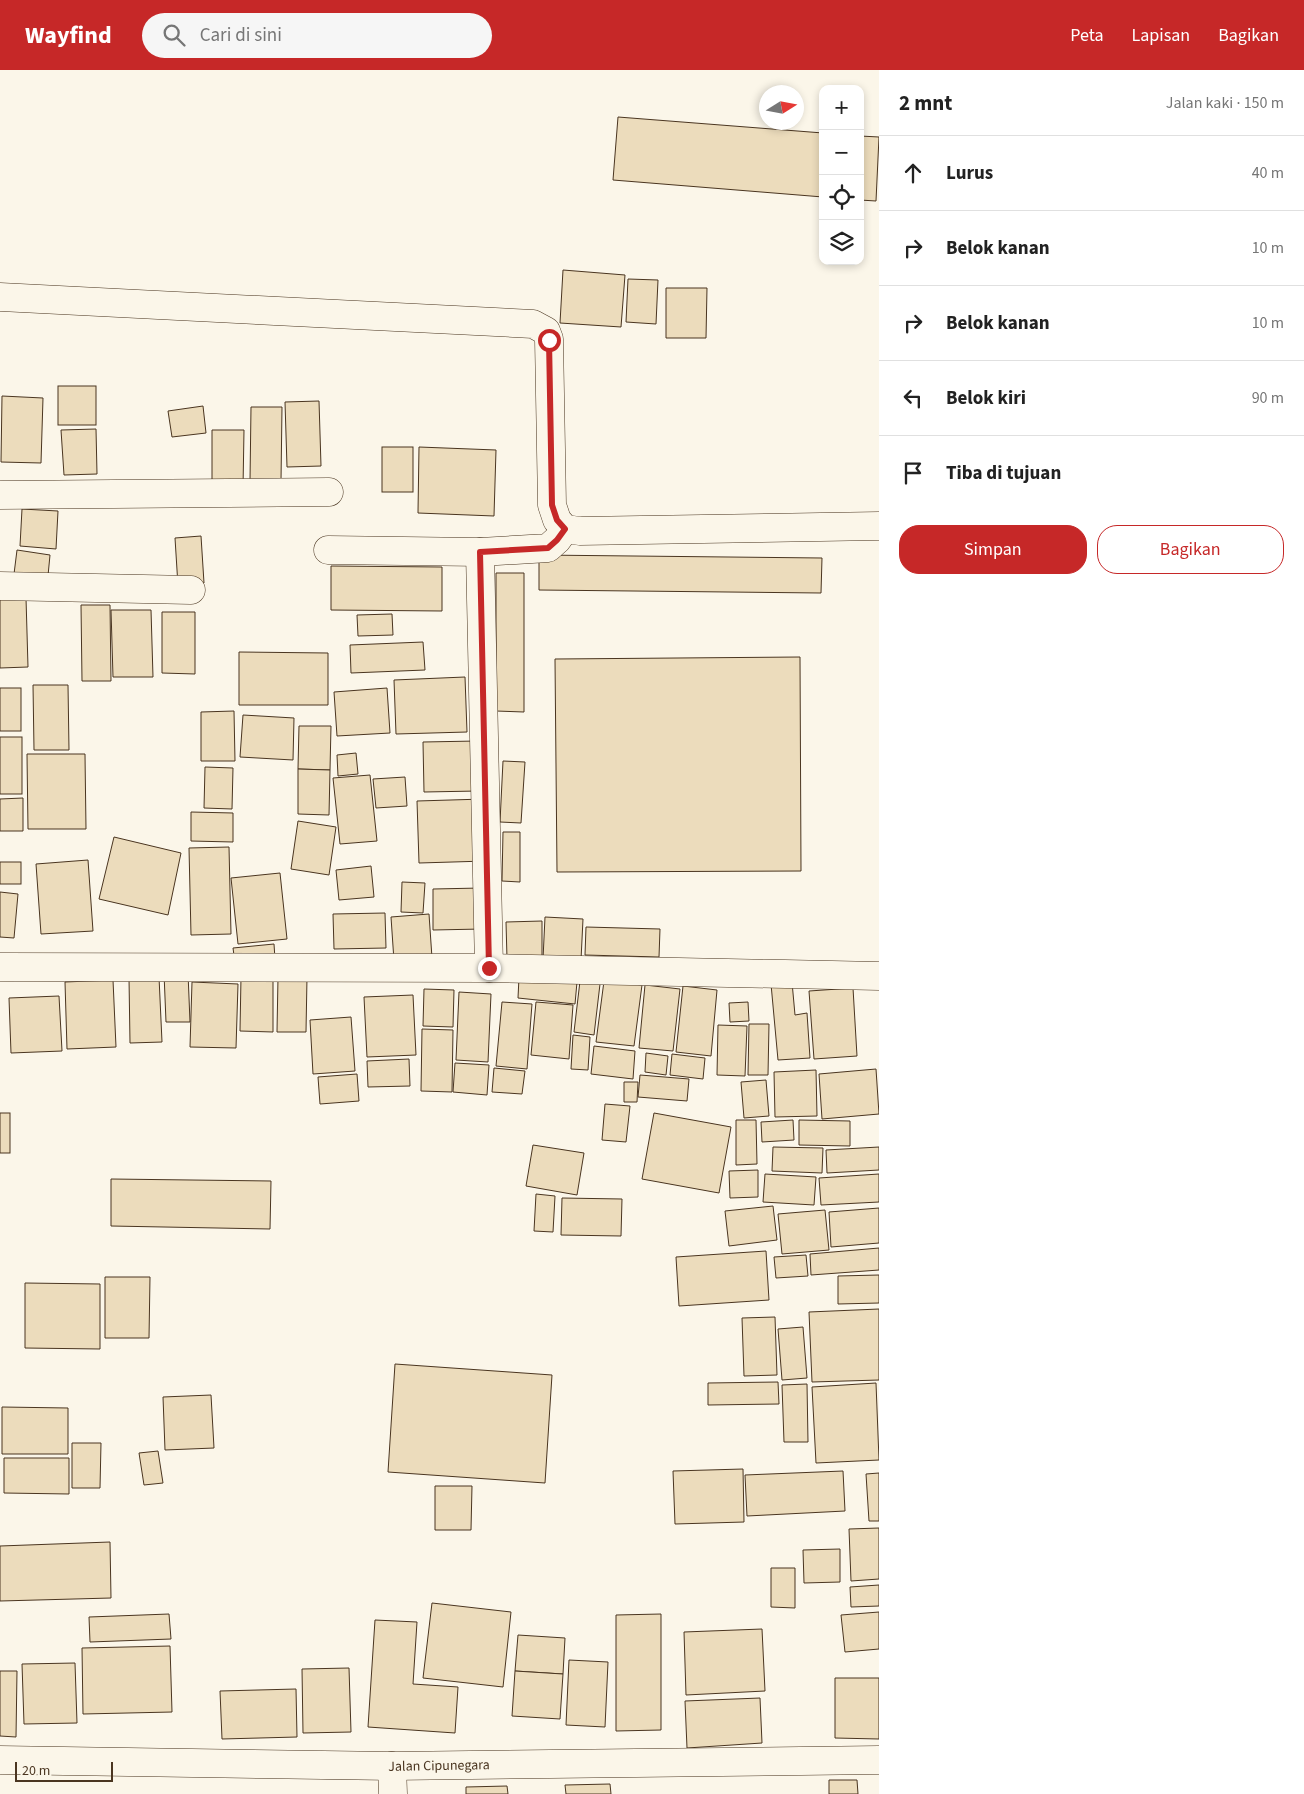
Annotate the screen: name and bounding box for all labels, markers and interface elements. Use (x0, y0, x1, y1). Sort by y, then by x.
search box (142, 13, 492, 58)
text: Wayfind (25, 18, 112, 53)
icon: search (160, 21, 188, 49)
text: Cari di sini (200, 22, 282, 49)
text: Peta (1070, 23, 1103, 48)
text: Lapisan (1131, 23, 1190, 48)
text: Bagikan (1218, 23, 1279, 48)
north arrow (759, 85, 804, 130)
map controls (819, 85, 864, 265)
button: + (819, 85, 864, 130)
text: 2 mnt (899, 88, 952, 118)
text: Jalan kaki · 150 m (1166, 92, 1284, 114)
button: − (819, 130, 864, 175)
icon: ahead (899, 159, 927, 187)
text: Lurus (946, 160, 993, 187)
text: 40 m (1252, 162, 1284, 184)
button: locate (819, 175, 864, 220)
button: layers (819, 220, 864, 265)
icon: right (899, 234, 927, 262)
text: Belok kanan (946, 235, 1050, 262)
text: 10 m (1252, 237, 1284, 259)
icon: right (899, 309, 927, 337)
text: Belok kanan (946, 310, 1050, 337)
text: 10 m (1252, 312, 1284, 334)
route start (538, 329, 561, 352)
icon: left (899, 384, 927, 412)
text: Belok kiri (946, 385, 1026, 412)
text: 90 m (1252, 387, 1284, 409)
icon: arrive (899, 459, 927, 487)
text: Tiba di tujuan (946, 460, 1061, 487)
button: Simpan (899, 525, 1087, 574)
button: Bagikan (1097, 525, 1284, 574)
route end (478, 957, 501, 980)
street label: Jalan Cipunegara (388, 1755, 490, 1777)
scale bar (15, 1759, 112, 1782)
text: 20 m (22, 1761, 50, 1781)

